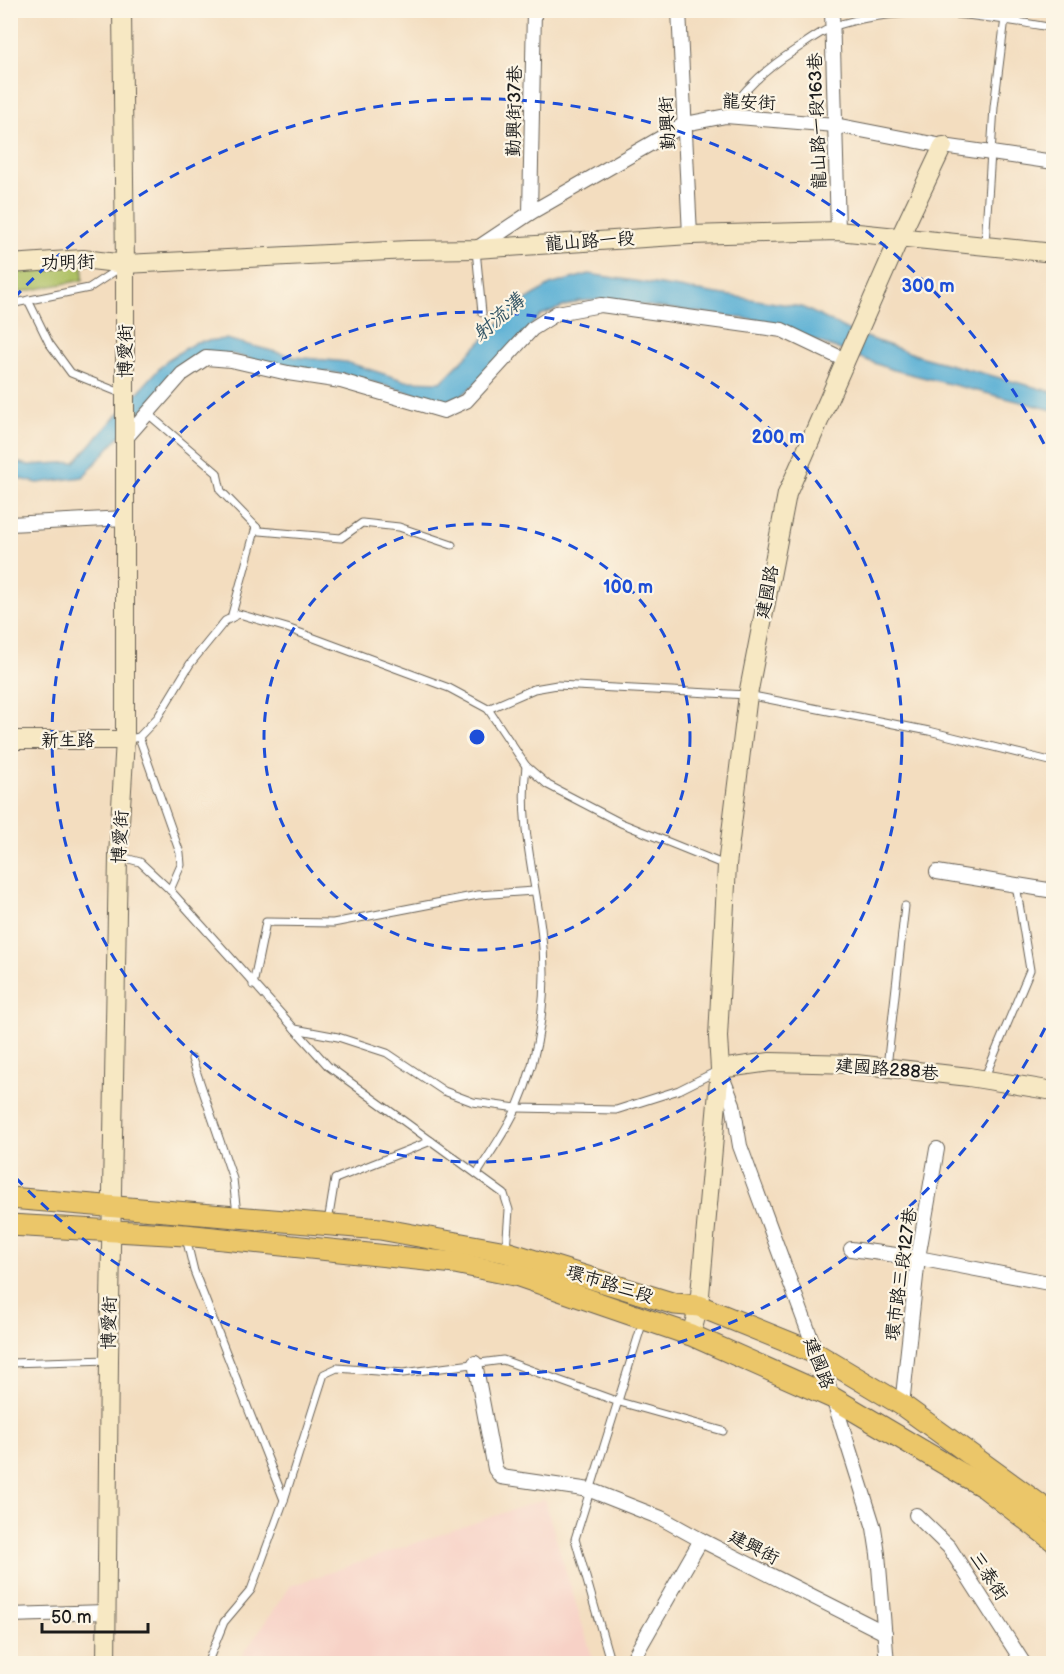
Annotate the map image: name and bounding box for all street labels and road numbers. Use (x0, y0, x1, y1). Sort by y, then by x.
street label: 龍山路一段163巷 (805, 52, 830, 190)
street label: 勤興街37巷 (503, 65, 526, 157)
street label: 龍安街 (722, 91, 776, 114)
street label: 勤興街 (656, 95, 679, 150)
street label: 龍山路一段 (544, 228, 636, 255)
street label: 功明街 (41, 252, 95, 273)
street label: 博愛街 (115, 324, 136, 378)
street label: 建國路 (752, 564, 783, 621)
street label: 新生路 (41, 730, 95, 751)
street label: 博愛街 (109, 810, 132, 865)
street label: 建國路288巷 (834, 1055, 939, 1084)
street label: 環市路三段127巷 (882, 1206, 921, 1342)
street label: 環市路三段 (564, 1261, 656, 1308)
street label: 博愛街 (99, 1296, 120, 1350)
street label: 建國路 (799, 1334, 838, 1392)
street label: 建興街 (725, 1526, 783, 1569)
street label: 三泰街 (965, 1548, 1012, 1605)

